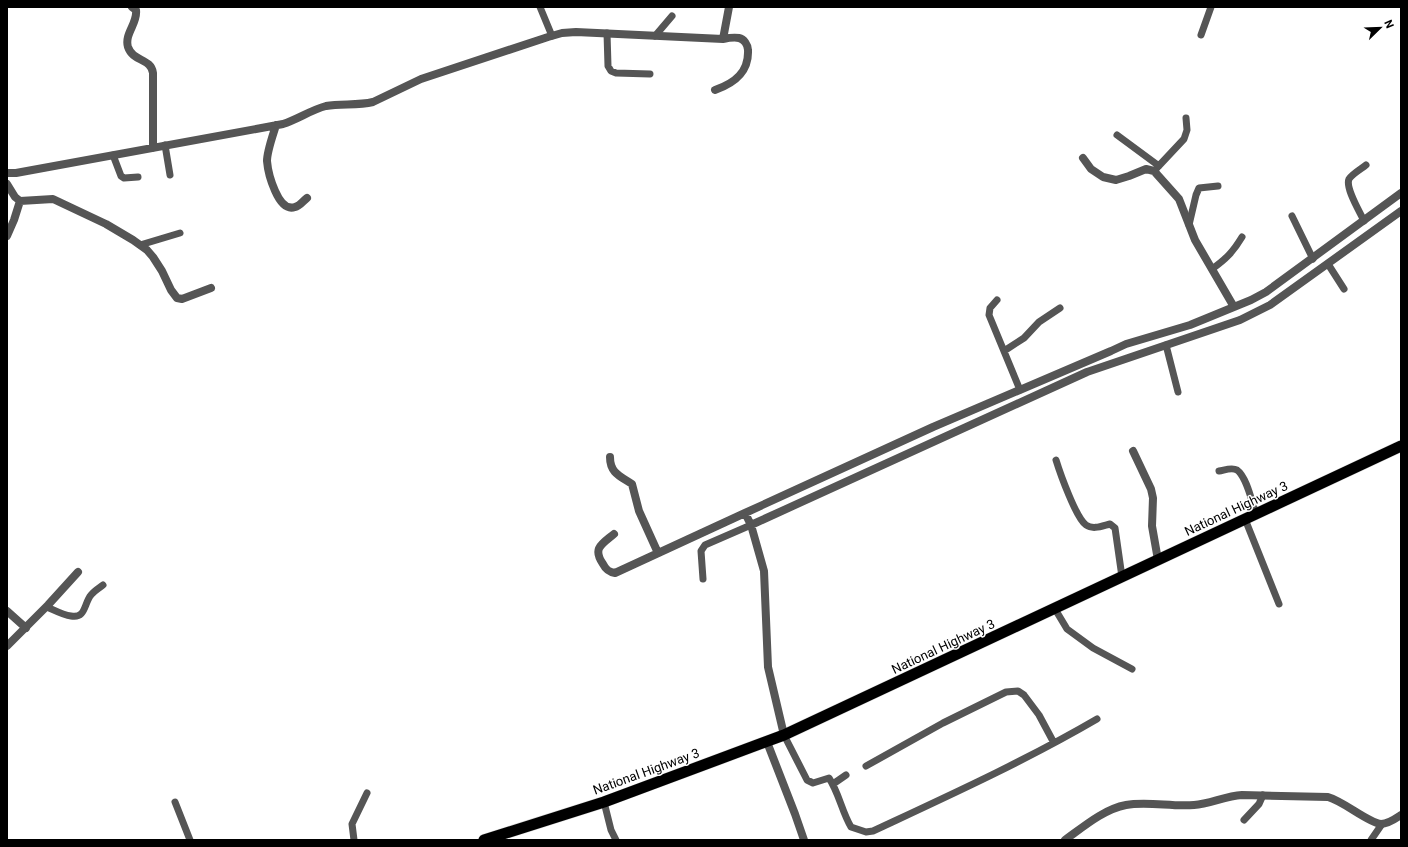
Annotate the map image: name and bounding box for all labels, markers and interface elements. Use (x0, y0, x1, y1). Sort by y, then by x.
north arrow (1360, 8, 1400, 48)
text: N (1381, 18, 1396, 31)
street label: National Highway 3 (1182, 478, 1290, 539)
street label: National Highway 3 (889, 616, 997, 677)
street label: National Highway 3 (591, 745, 701, 798)

